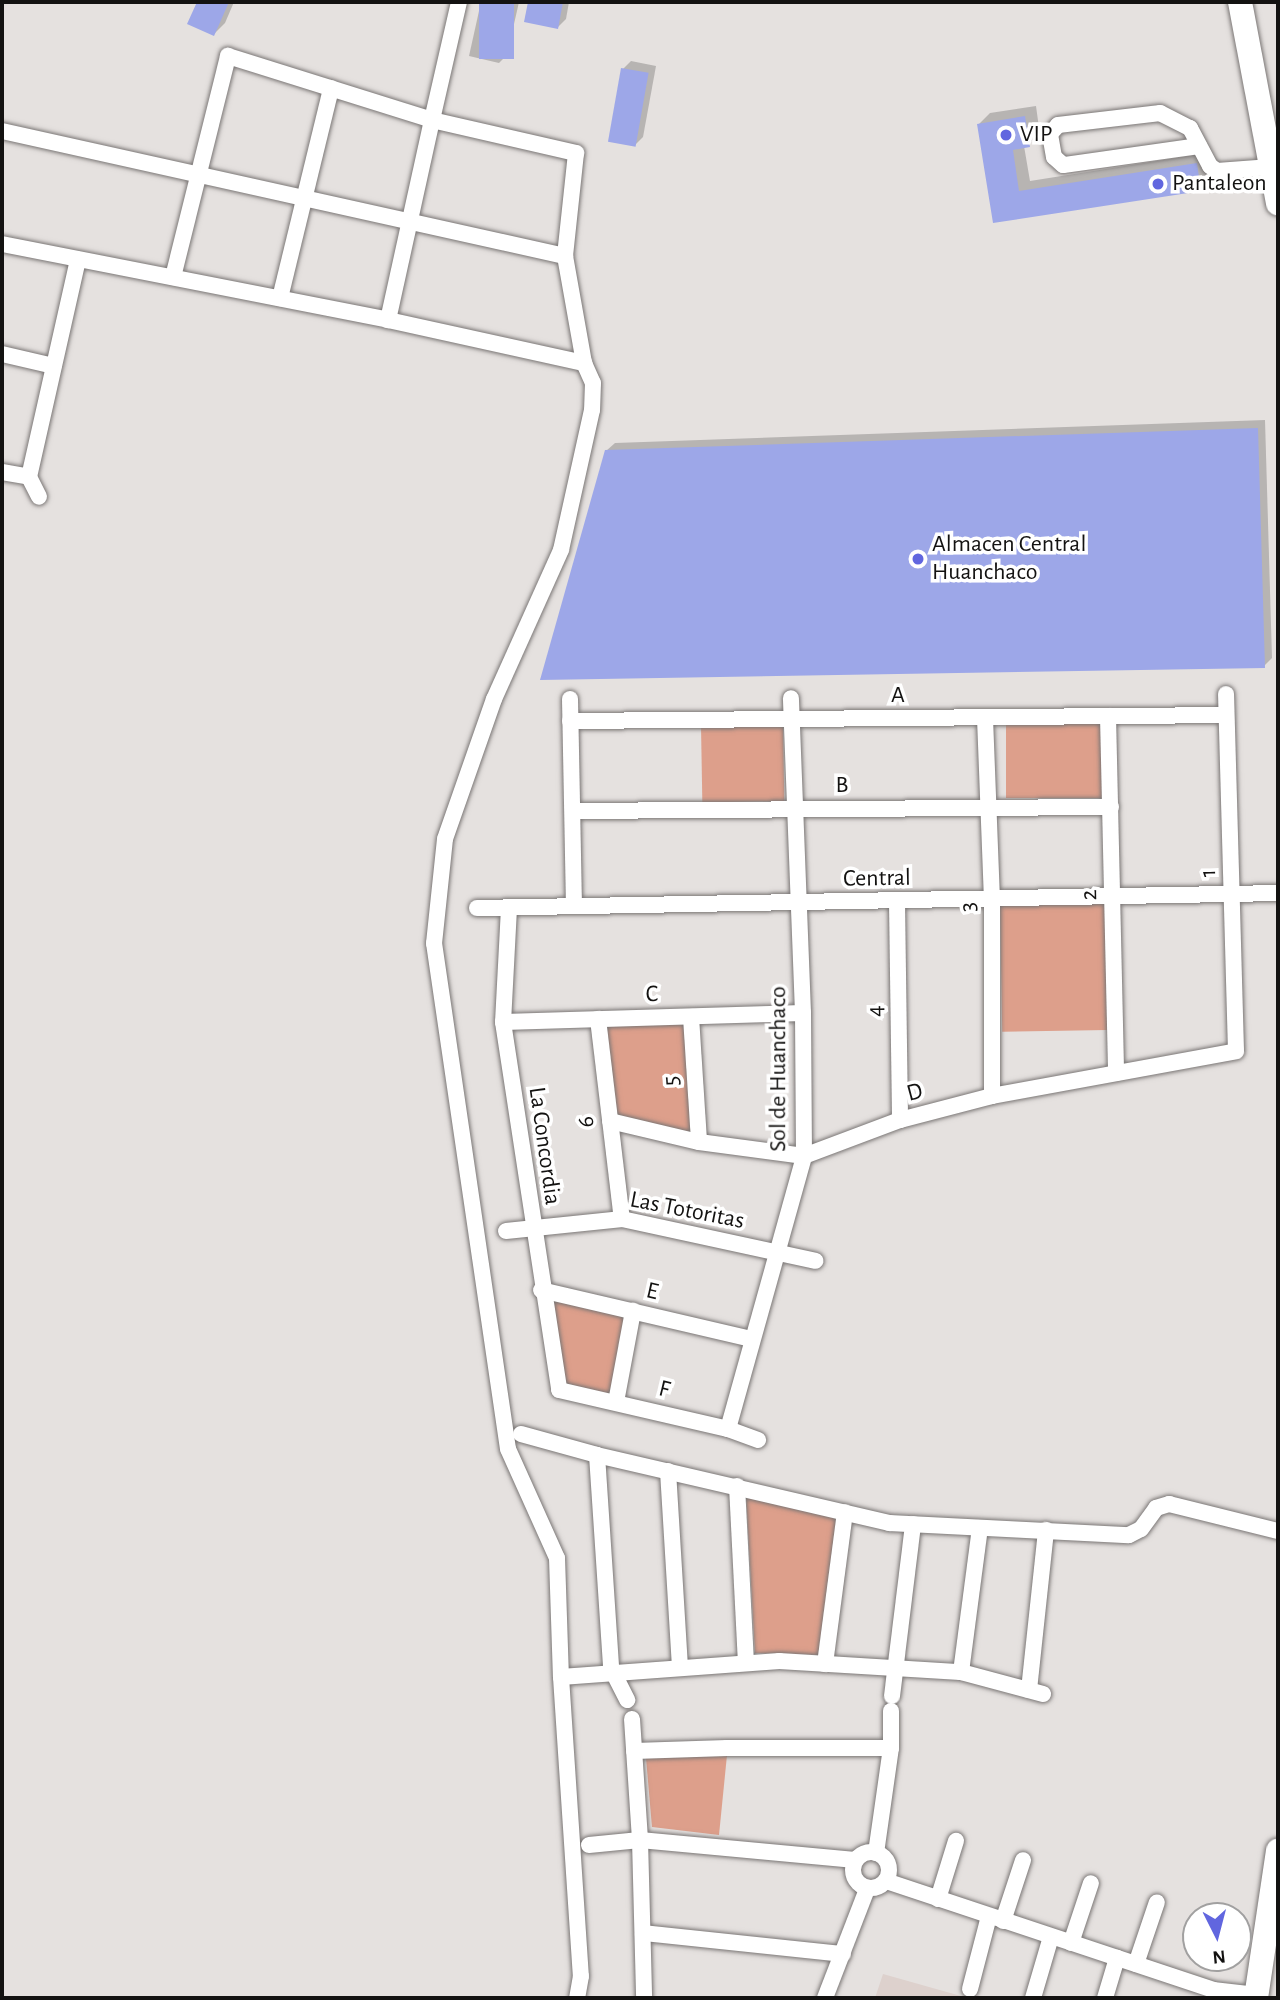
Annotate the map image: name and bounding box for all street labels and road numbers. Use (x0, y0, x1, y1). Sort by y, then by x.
street label: A (891, 682, 905, 710)
street label: B (836, 772, 848, 800)
street label: Central (843, 864, 911, 894)
street label: 1 (1194, 868, 1224, 878)
street label: 2 (1076, 889, 1104, 901)
street label: 3 (955, 902, 983, 912)
street label: C (646, 980, 658, 1010)
street label: Sol de Huanchaco (765, 986, 793, 1152)
street label: 4 (862, 1005, 890, 1017)
street label: 5 (657, 1075, 687, 1087)
street label: D (904, 1077, 926, 1109)
street label: La Concordia (521, 1085, 567, 1207)
street label: 6 (572, 1115, 602, 1129)
street label: Las Totoritas (627, 1186, 747, 1236)
street label: E (643, 1277, 661, 1307)
street label: F (655, 1375, 673, 1405)

